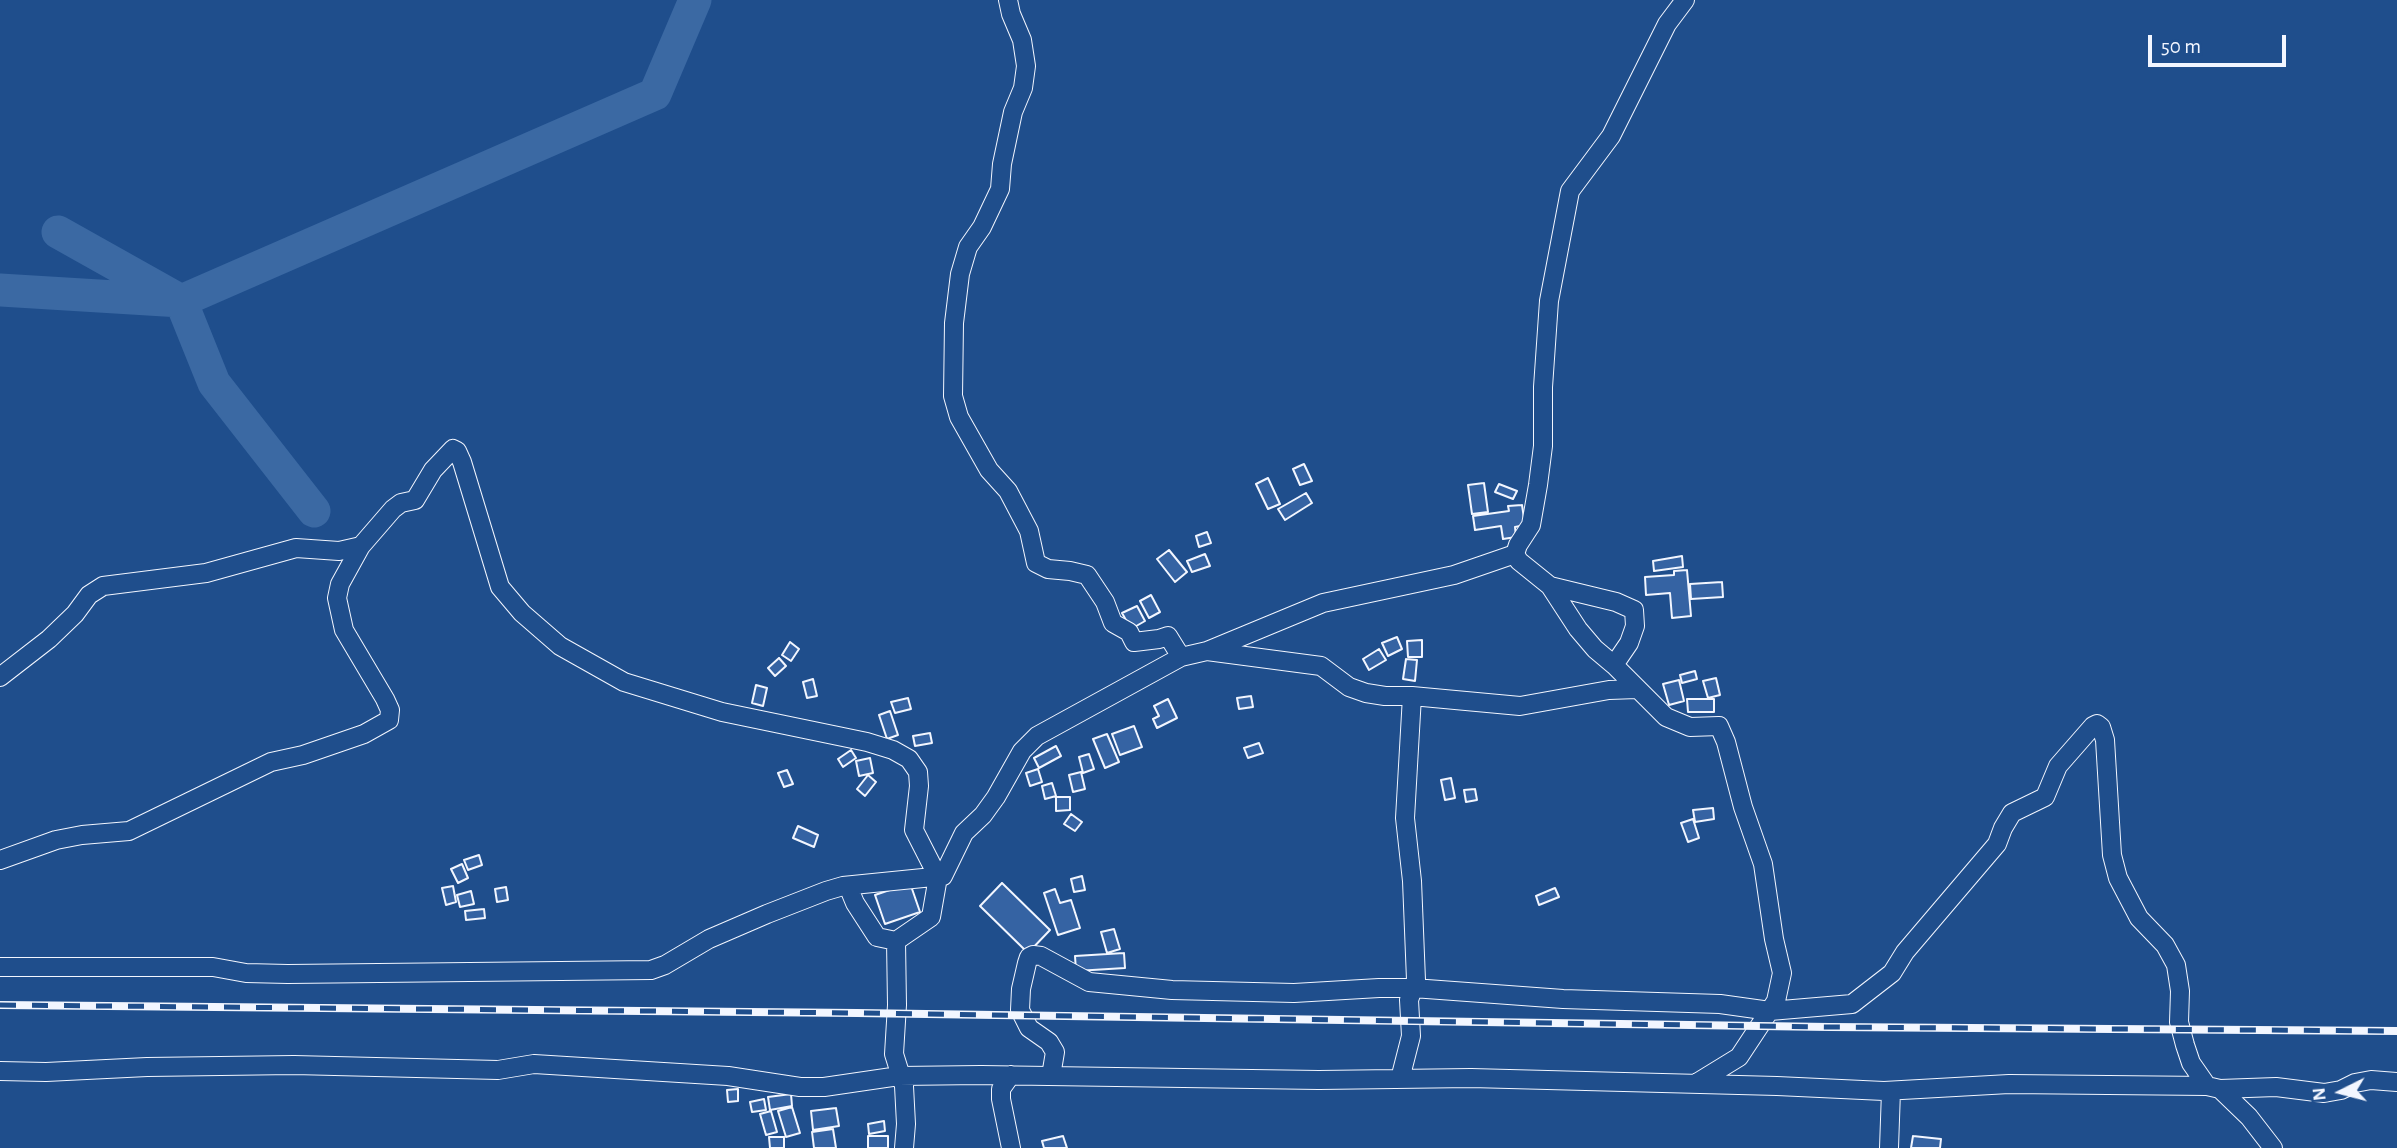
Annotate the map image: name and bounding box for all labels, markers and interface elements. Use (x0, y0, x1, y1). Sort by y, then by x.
scale bar (2152, 21, 2290, 65)
text: 50 m (2161, 36, 2201, 57)
north arrow (2306, 1057, 2376, 1127)
text: N (2309, 1087, 2330, 1102)

